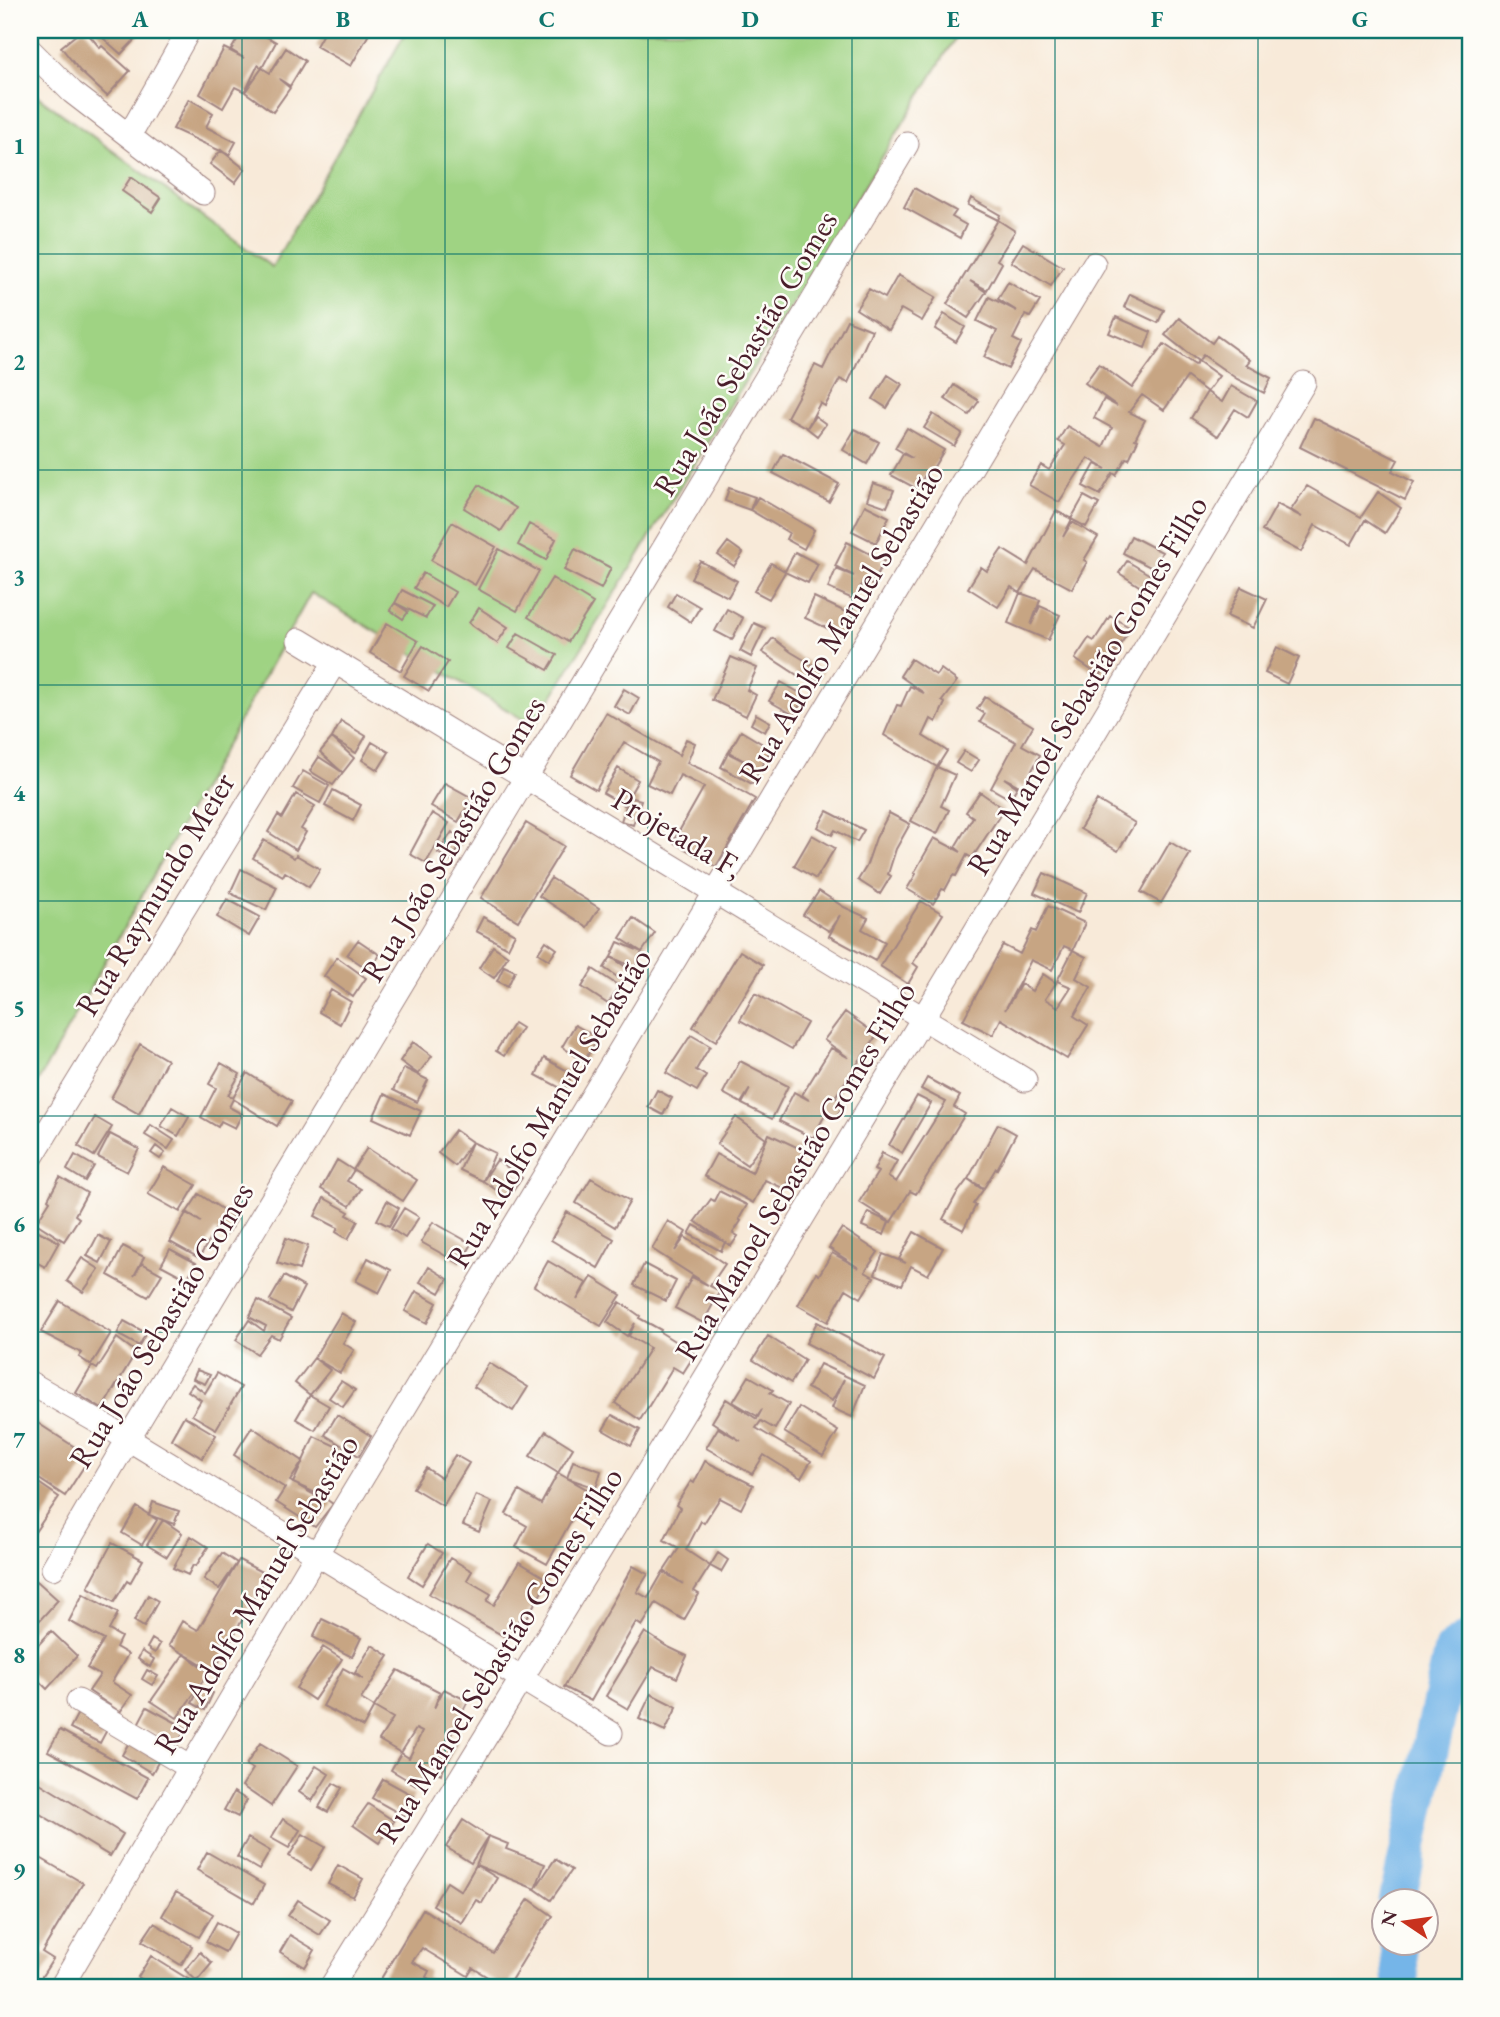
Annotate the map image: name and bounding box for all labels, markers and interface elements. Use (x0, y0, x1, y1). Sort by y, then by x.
text: A (131, 4, 149, 34)
text: B (336, 4, 350, 34)
text: C (539, 4, 555, 34)
text: D (741, 4, 759, 34)
text: E (946, 4, 960, 34)
text: F (1151, 4, 1164, 34)
text: G (1352, 4, 1368, 34)
text: 1 (13, 131, 25, 161)
street label: Rua João Sebastião Gomes (643, 202, 847, 504)
text: 2 (13, 347, 25, 377)
street label: Rua Adolfo Manuel Sebastião (729, 455, 953, 791)
street label: Rua Manoel Sebastião Gomes Filho (957, 487, 1217, 883)
text: 3 (13, 562, 25, 592)
street label: Rua João Sebastião Gomes (351, 688, 555, 990)
street label: Rua Raymundo Meier (66, 764, 244, 1023)
street label: Projetada F, (605, 777, 751, 889)
text: 4 (13, 778, 26, 808)
street label: Rua Adolfo Manuel Sebastião (437, 940, 661, 1276)
street label: Rua Manoel Sebastião Gomes Filho (665, 973, 925, 1369)
text: 5 (13, 993, 25, 1023)
street label: Rua João Sebastião Gomes (59, 1174, 263, 1476)
text: 6 (13, 1209, 25, 1239)
text: 7 (13, 1425, 26, 1455)
street label: Rua Adolfo Manuel Sebastião (144, 1426, 368, 1762)
street label: Rua Manoel Sebastião Gomes Filho (366, 1459, 632, 1851)
text: 8 (13, 1640, 25, 1670)
text: 9 (13, 1856, 25, 1886)
north arrow (1370, 1888, 1440, 1958)
text: N (1375, 1907, 1403, 1929)

